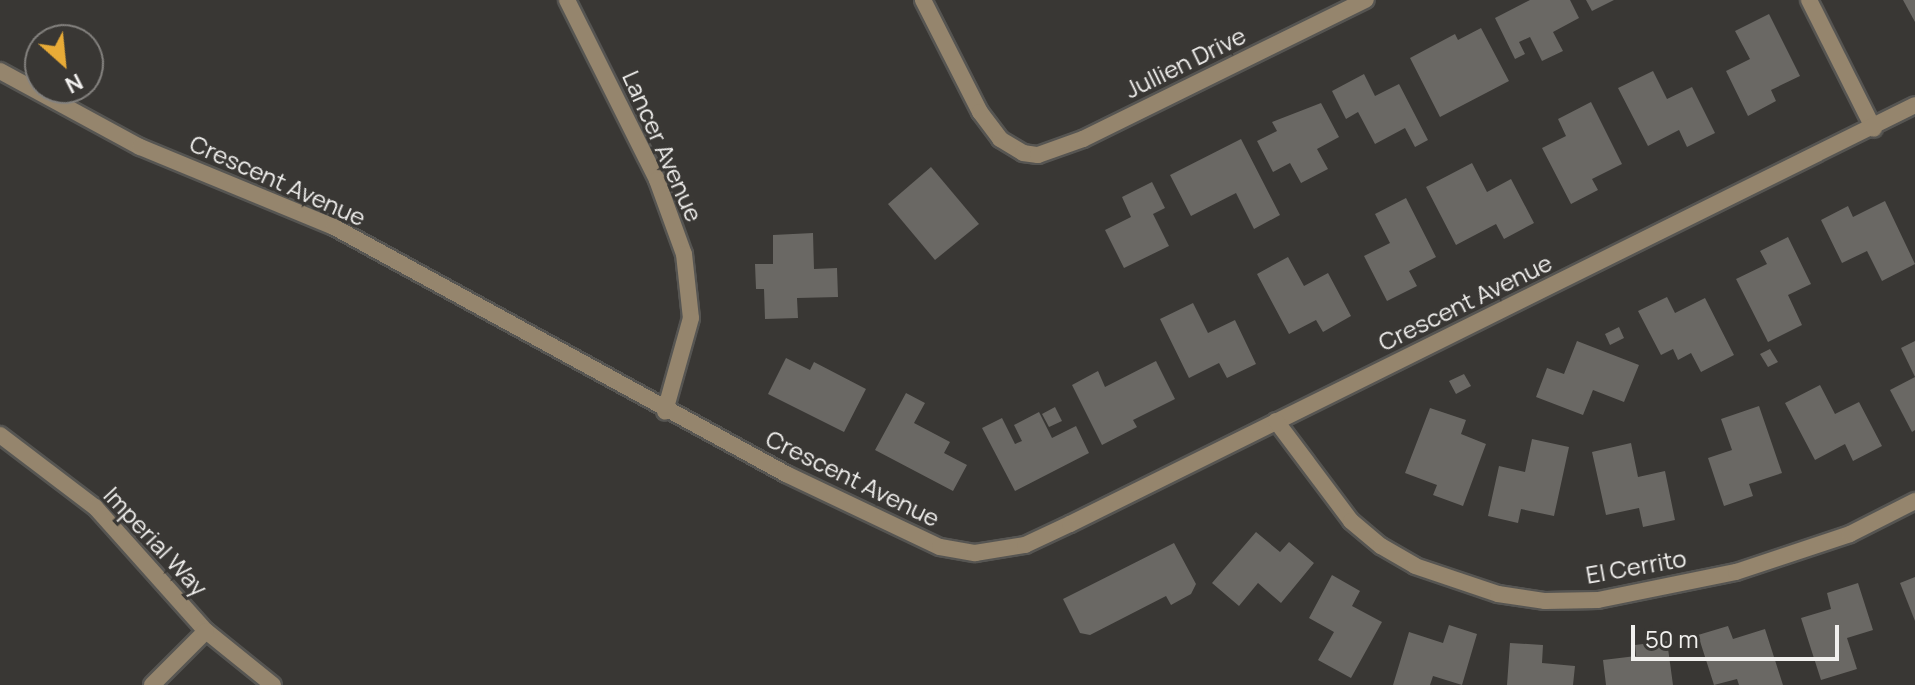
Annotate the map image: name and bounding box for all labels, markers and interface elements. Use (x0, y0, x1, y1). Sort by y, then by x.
street label: Jullien Drive (1120, 20, 1250, 104)
north arrow (24, 24, 104, 104)
street label: Lancer Avenue (617, 66, 709, 226)
text: N (60, 67, 88, 101)
street label: Crescent Avenue (186, 128, 370, 232)
street label: Crescent Avenue (1373, 247, 1557, 357)
street label: Crescent Avenue (761, 423, 945, 533)
street label: Imperial Way (98, 480, 214, 602)
street label: El Cerrito (1584, 543, 1688, 589)
scale bar (1635, 609, 1843, 659)
text: 50 m (1645, 622, 1699, 655)

